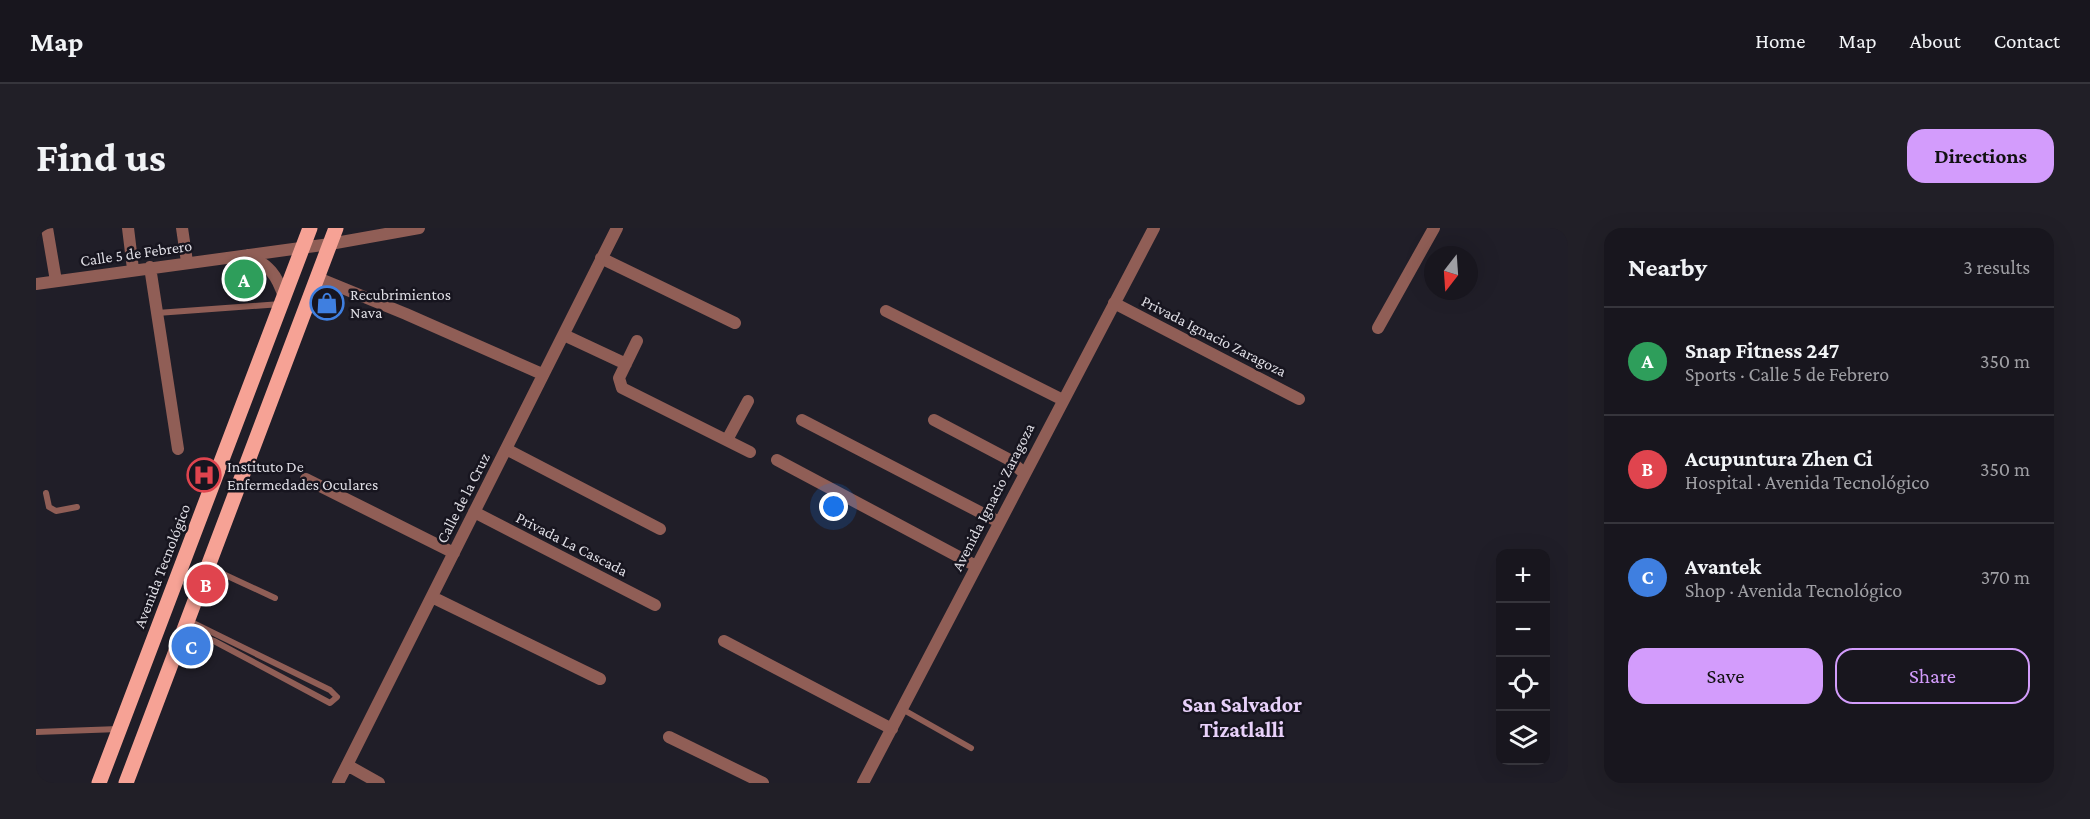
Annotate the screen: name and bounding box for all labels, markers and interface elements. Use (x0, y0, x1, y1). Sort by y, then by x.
text: Map (30, 26, 83, 57)
text: Home (1755, 29, 1805, 53)
text: Map (1838, 29, 1877, 53)
text: About (1910, 29, 1961, 53)
text: Contact (1994, 29, 2060, 53)
button: Directions (1907, 129, 2054, 183)
text: Find us (36, 133, 166, 180)
street label: Calle 5 de Febrero (79, 237, 193, 269)
north arrow (1424, 246, 1478, 300)
text: Nearby (1628, 253, 1707, 282)
pin: A (224, 256, 264, 302)
text: 3 results (1963, 256, 2030, 278)
shop icon: Recubrimientos Nava (309, 285, 345, 321)
place label: Recubrimientos Nava (350, 286, 451, 321)
street label: Privada Ignacio Zaragoza (1138, 292, 1290, 381)
text: Snap Fitness 247 (1685, 338, 1840, 363)
text: A (1642, 350, 1653, 372)
text: 350 m (1980, 350, 2030, 372)
text: Sports · Calle 5 de Febrero (1685, 363, 1889, 385)
street label: Avenida Ignacio Zaragoza (948, 420, 1039, 574)
text: Acupuntura Zhen Ci (1685, 446, 1873, 471)
street label: Calle de la Cruz (433, 450, 493, 546)
hospital icon: Instituto De Enfermedades Oculares (186, 457, 222, 493)
place label: Instituto De Enfermedades Oculares (227, 458, 378, 493)
text: B (1642, 458, 1653, 480)
text: 350 m (1980, 458, 2030, 480)
text: Hospital · Avenida Tecnológico (1685, 471, 1929, 493)
your location (819, 492, 848, 521)
street label: Avenida Tecnológico (131, 502, 194, 631)
street label: Privada La Cascada (513, 509, 631, 580)
map controls (1496, 549, 1550, 765)
button: + (1496, 549, 1550, 603)
text: Avantek (1685, 554, 1761, 579)
pin: B (186, 562, 226, 606)
text: C (1641, 566, 1654, 588)
text: 370 m (1981, 566, 2030, 588)
text: Shop · Avenida Tecnológico (1685, 579, 1902, 601)
button: − (1496, 603, 1550, 657)
pin: C (172, 624, 210, 668)
button: Save (1628, 648, 1823, 704)
button: Share (1835, 648, 2030, 704)
button: locate (1496, 657, 1550, 711)
district label: San Salvador Tizatlalli (1182, 692, 1302, 742)
button: layers (1496, 711, 1550, 765)

